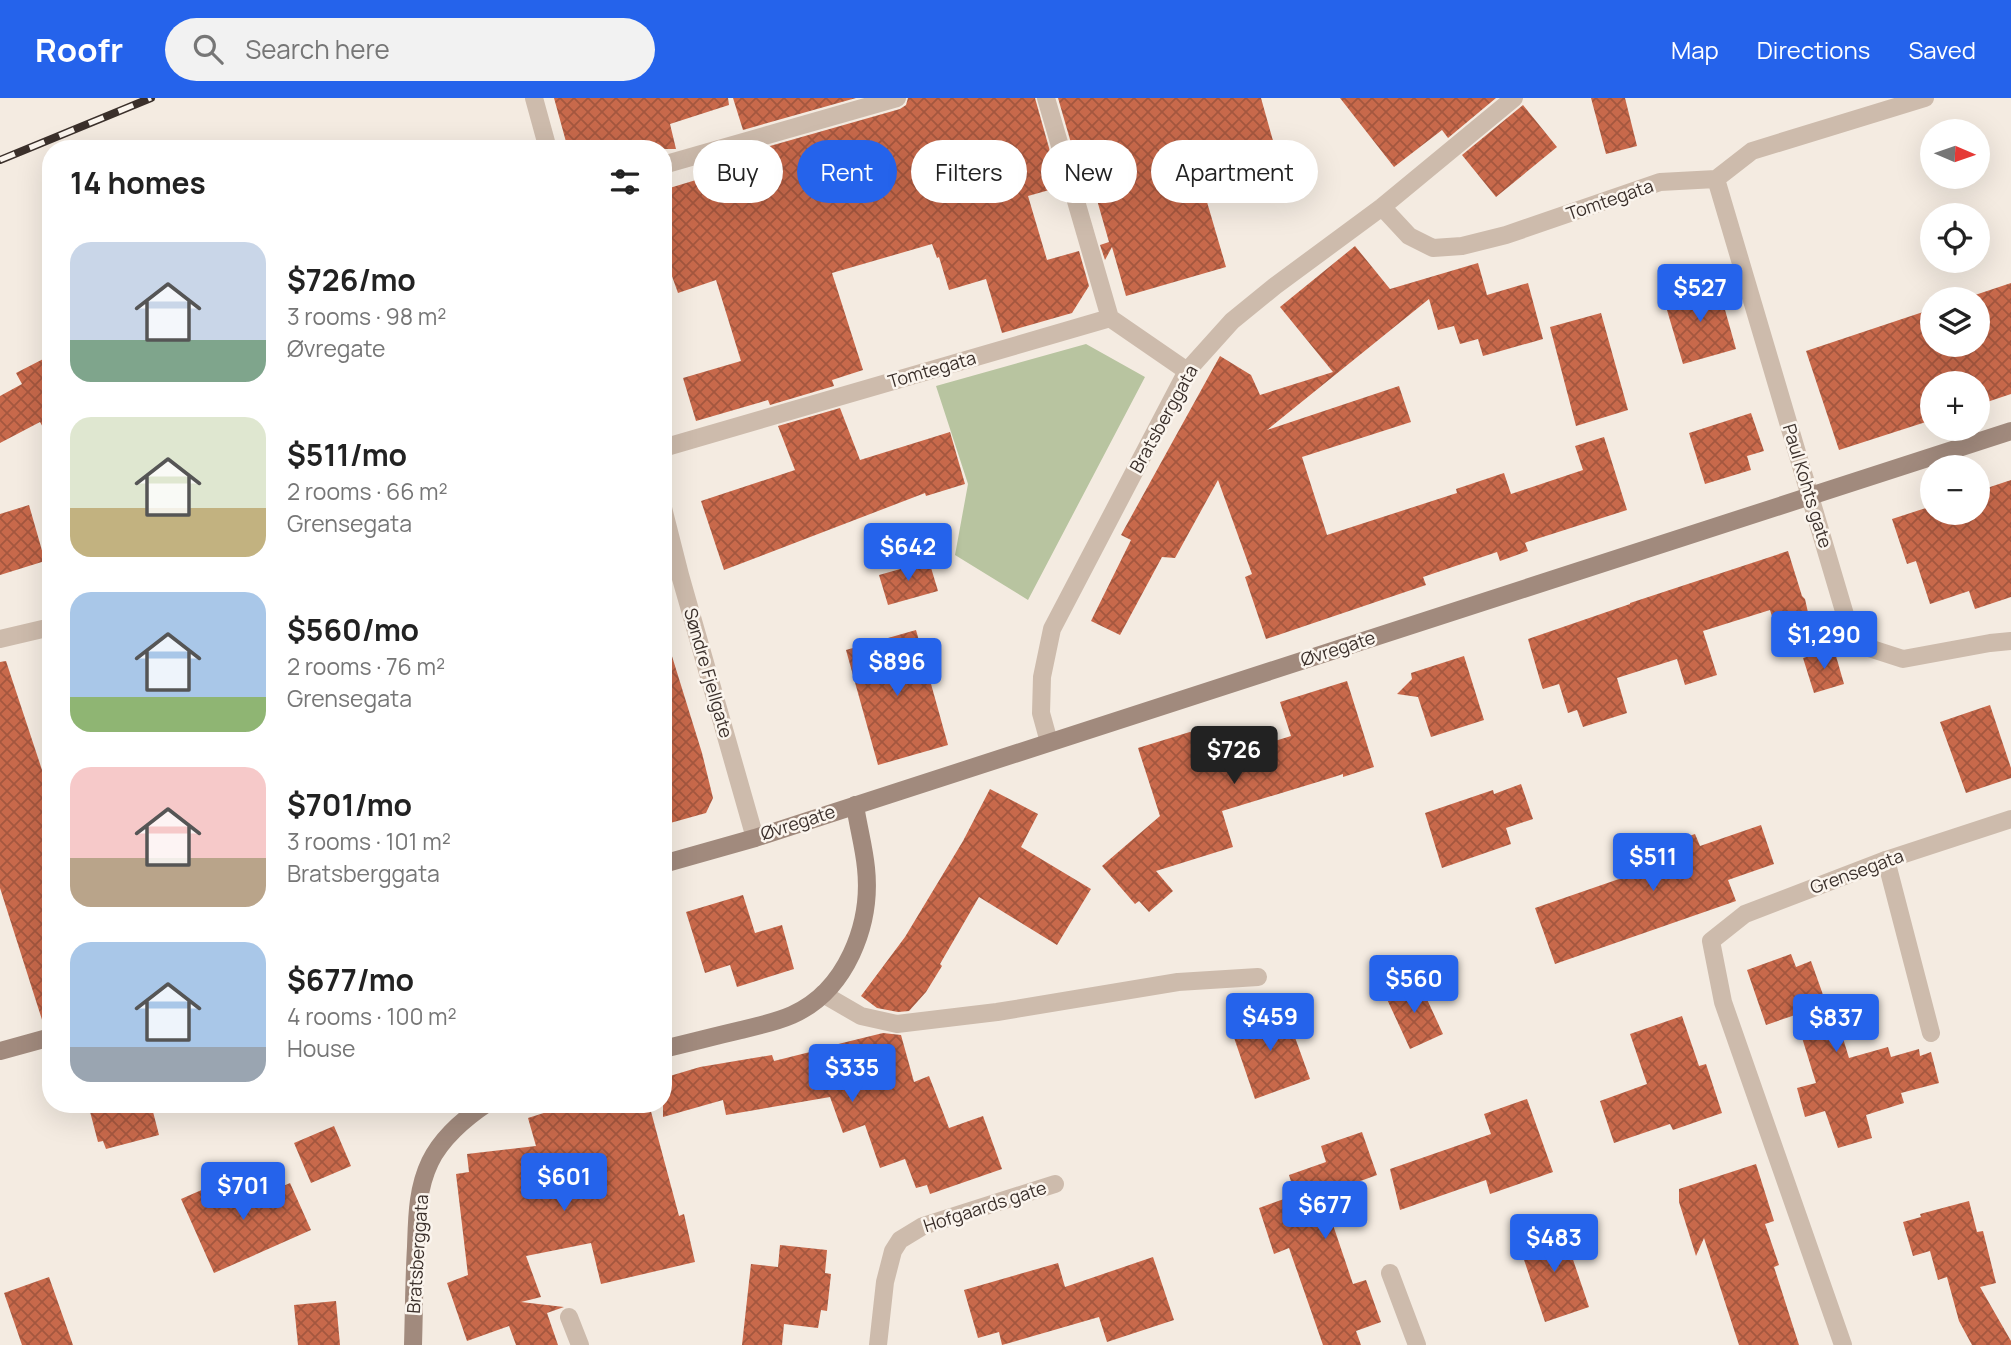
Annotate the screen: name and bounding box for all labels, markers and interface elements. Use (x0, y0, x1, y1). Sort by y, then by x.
search box (165, 18, 655, 81)
text: Roofr (35, 27, 123, 72)
icon: search (189, 30, 227, 68)
text: Search here (245, 31, 390, 67)
text: Map (1671, 33, 1719, 66)
text: Directions (1757, 33, 1870, 66)
text: Saved (1908, 33, 1976, 66)
north arrow (1920, 119, 1990, 189)
map controls (1920, 119, 1990, 525)
chip: Buy (693, 140, 783, 203)
chip: Rent (797, 140, 897, 203)
chip: Filters (911, 140, 1027, 203)
chip: New (1041, 140, 1137, 203)
chip: Apartment (1151, 140, 1318, 203)
text: 14 homes (70, 162, 206, 203)
icon: filters (606, 163, 644, 201)
street label: Tomtegata (1563, 173, 1656, 225)
button: locate (1920, 203, 1990, 273)
text: $726/mo (287, 259, 416, 300)
pin: $527 (1659, 264, 1741, 324)
icon: home (126, 270, 210, 354)
text: $527 (1673, 271, 1727, 303)
button: layers (1920, 287, 1990, 357)
text: 3 rooms · 98 m² (287, 300, 447, 332)
text: Øvregate (287, 332, 385, 364)
street label: Tomtegata (885, 345, 979, 393)
street label: Bratsberggata (1124, 360, 1203, 477)
button: + (1920, 371, 1990, 441)
street label: Paul Kohts gate (1778, 421, 1838, 551)
text: $511/mo (287, 434, 407, 475)
icon: home (126, 445, 210, 529)
button: − (1920, 455, 1990, 525)
text: 2 rooms · 66 m² (287, 475, 448, 507)
text: Grensegata (287, 507, 412, 539)
pin: $642 (867, 524, 949, 583)
text: $642 (880, 530, 936, 562)
street label: Søndre Fjellgate (679, 605, 739, 740)
text: $560/mo (287, 609, 419, 650)
pin: $1,290 (1767, 612, 1881, 671)
text: $1,290 (1787, 618, 1861, 650)
icon: home (126, 620, 210, 704)
street label: Øvregate (1297, 625, 1378, 671)
pin: $896 (856, 638, 938, 698)
text: $896 (868, 645, 926, 677)
text: 2 rooms · 76 m² (287, 650, 445, 682)
text: Grensegata (287, 682, 412, 714)
pin: $726 (1193, 726, 1275, 786)
text: $726 (1207, 733, 1261, 765)
text: $701/mo (287, 784, 412, 825)
icon: home (126, 795, 210, 879)
street label: Øvregate (757, 799, 838, 845)
text: 3 rooms · 101 m² (287, 825, 451, 857)
pin: $511 (1612, 834, 1694, 893)
text: $511 (1629, 840, 1677, 872)
street label: Grensegata (1807, 843, 1907, 899)
text: Bratsberggata (287, 857, 440, 889)
pin: $560 (1373, 956, 1455, 1015)
text: $677/mo (287, 959, 414, 1000)
text: $560 (1385, 962, 1443, 994)
icon: home (126, 970, 210, 1054)
pin: $459 (1229, 993, 1311, 1053)
pin: $837 (1795, 995, 1877, 1054)
text: 4 rooms · 100 m² (287, 1000, 457, 1032)
text: $459 (1242, 1000, 1298, 1032)
text: $837 (1809, 1001, 1863, 1033)
text: House (287, 1032, 356, 1064)
pin: $335 (811, 1044, 893, 1104)
text: $335 (825, 1051, 879, 1083)
pin: $601 (523, 1154, 605, 1213)
text: $601 (537, 1160, 591, 1192)
pin: $701 (202, 1162, 284, 1222)
text: $701 (217, 1169, 269, 1201)
street label: Hofgaards gate (920, 1175, 1049, 1237)
pin: $677 (1284, 1182, 1366, 1241)
text: $677 (1298, 1188, 1352, 1220)
street label: Bratsberggata (401, 1193, 433, 1314)
pin: $483 (1513, 1214, 1595, 1274)
text: $483 (1526, 1221, 1582, 1253)

